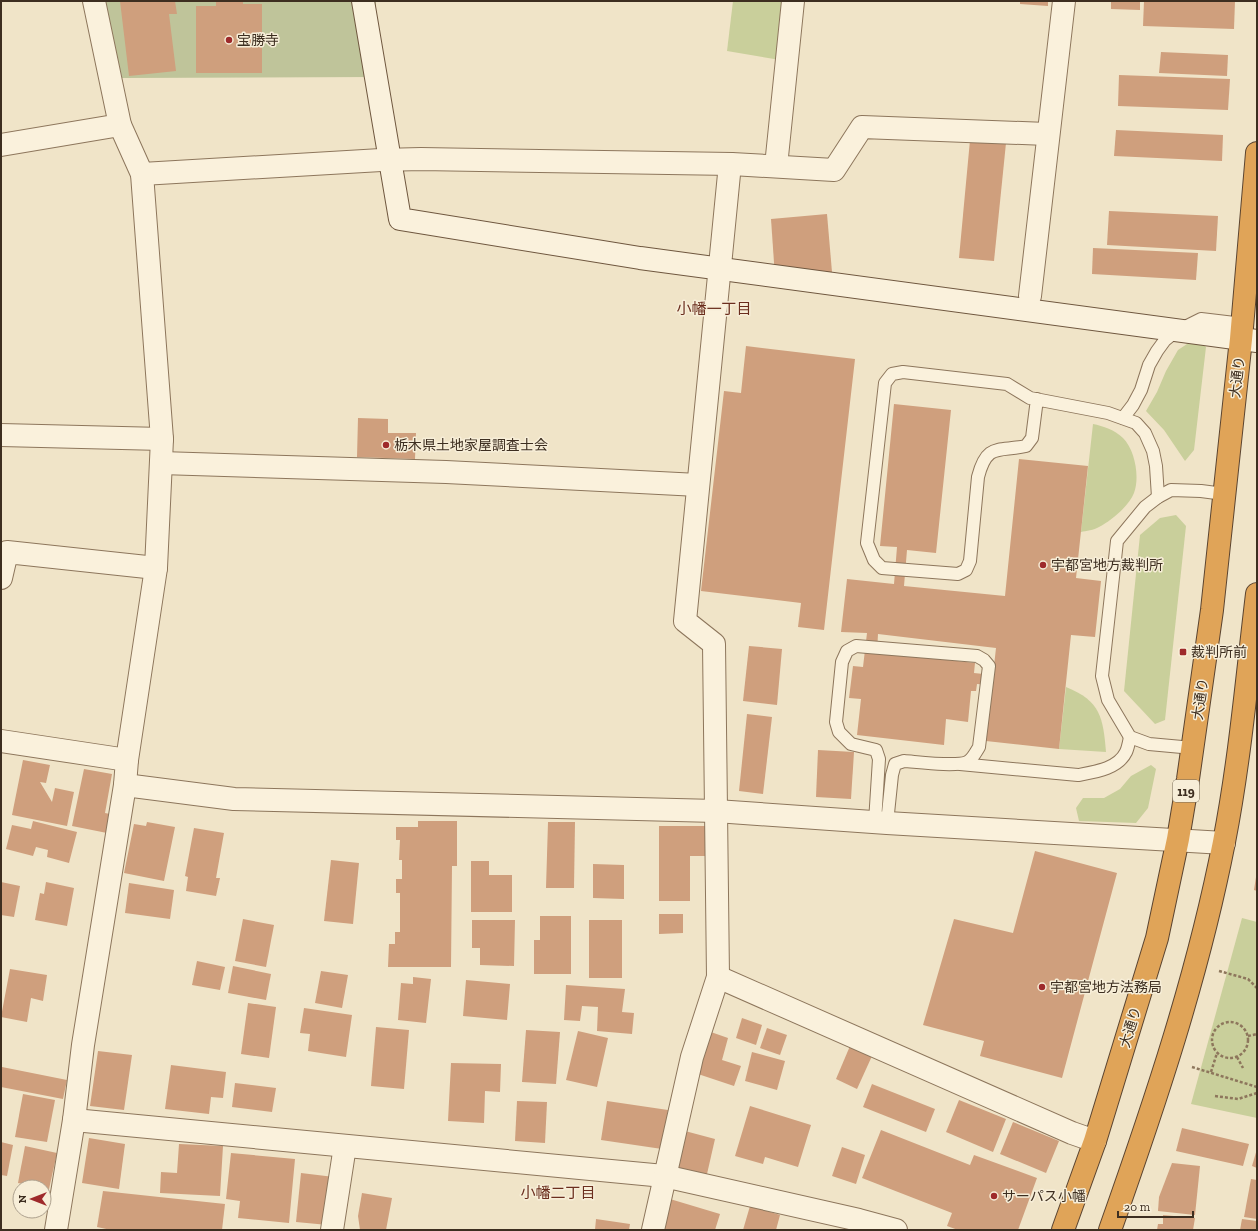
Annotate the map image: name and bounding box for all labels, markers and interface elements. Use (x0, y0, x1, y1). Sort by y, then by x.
place label: 宝勝寺 (237, 32, 279, 49)
marker: 宝勝寺 (224, 35, 234, 45)
district label: 小幡一丁目 (676, 300, 752, 318)
street label: 大通り (1227, 355, 1248, 399)
place label: 栃木県土地家屋調査士会 (394, 437, 548, 454)
marker: 栃木県土地家屋調査士会 (381, 440, 391, 450)
place label: 宇都宮地方裁判所 (1051, 557, 1163, 574)
marker: 宇都宮地方裁判所 (1038, 560, 1048, 570)
place label: 裁判所前 (1191, 644, 1247, 661)
marker: 裁判所前 (1178, 647, 1188, 657)
street label: 大通り (1189, 677, 1212, 721)
road number: 119 (1173, 780, 1199, 802)
place label: 宇都宮地方法務局 (1050, 979, 1162, 996)
marker: 宇都宮地方法務局 (1037, 982, 1047, 992)
street label: 大通り (1116, 1005, 1145, 1050)
north arrow (12, 1179, 52, 1219)
district label: 小幡二丁目 (520, 1184, 596, 1202)
place label: サーパス小幡 (1002, 1188, 1086, 1205)
marker: サーパス小幡 (989, 1191, 999, 1201)
scale bar (1118, 1193, 1193, 1219)
text: N (16, 1194, 29, 1203)
text: 20 m (1124, 1200, 1151, 1214)

